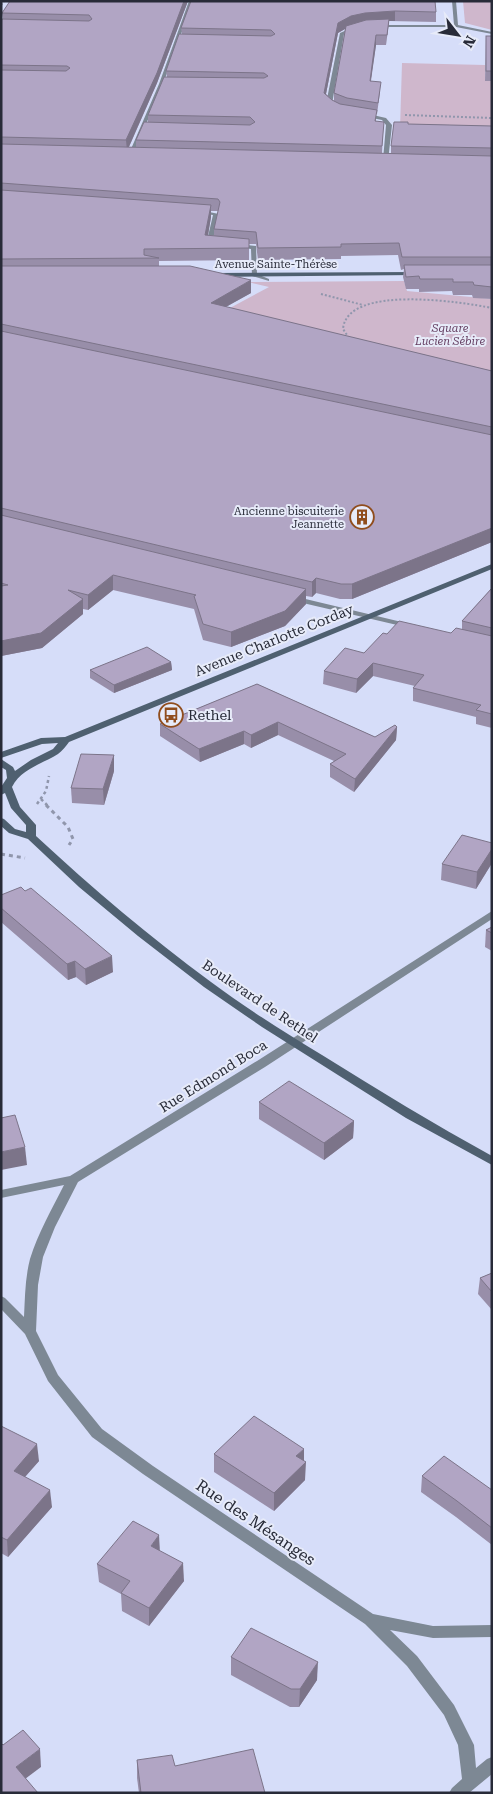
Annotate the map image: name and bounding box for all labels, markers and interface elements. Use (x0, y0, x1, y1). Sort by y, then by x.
north arrow (433, 10, 483, 60)
text: N (459, 33, 479, 51)
street label: Avenue Sainte-Thérèse (215, 258, 337, 271)
park label: Square Lucien Sébire (414, 322, 485, 348)
building icon: Ancienne biscuiterie Jeannette (349, 504, 375, 530)
place label: Ancienne biscuiterie Jeannette (234, 505, 344, 531)
street label: Avenue Charlotte Corday (192, 601, 356, 679)
bus stop icon: Rethel (158, 702, 184, 728)
place label: Rethel (188, 707, 232, 723)
street label: Boulevard de Rethel (199, 956, 321, 1046)
street label: Rue Edmond Boca (156, 1036, 270, 1116)
street label: Rue des Mésanges (192, 1475, 319, 1570)

